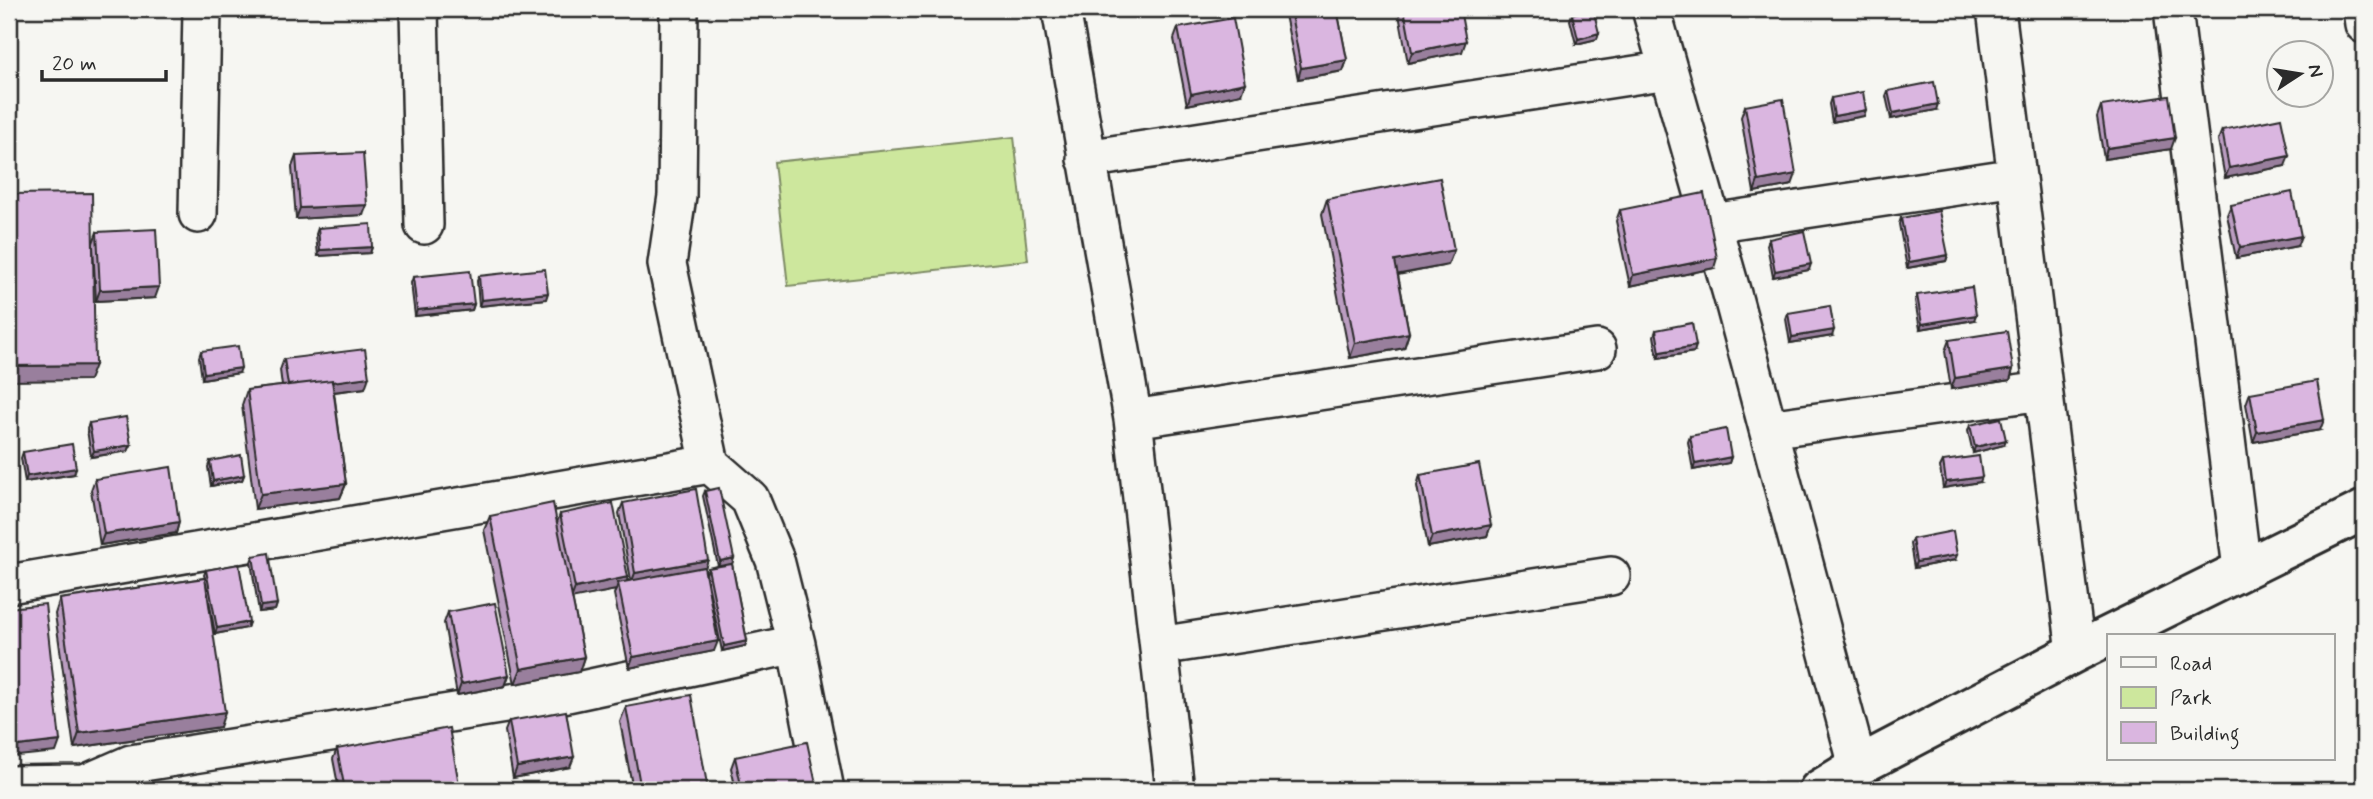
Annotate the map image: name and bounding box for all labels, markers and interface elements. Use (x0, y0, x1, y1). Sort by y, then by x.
scale bar (42, 38, 166, 82)
north arrow (2264, 38, 2334, 108)
text: 20 m (52, 50, 97, 78)
text: N (2302, 62, 2329, 80)
legend (2107, 634, 2334, 760)
text: Road (2170, 650, 2212, 678)
text: Park (2170, 684, 2212, 712)
text: Building (2170, 720, 2240, 750)

